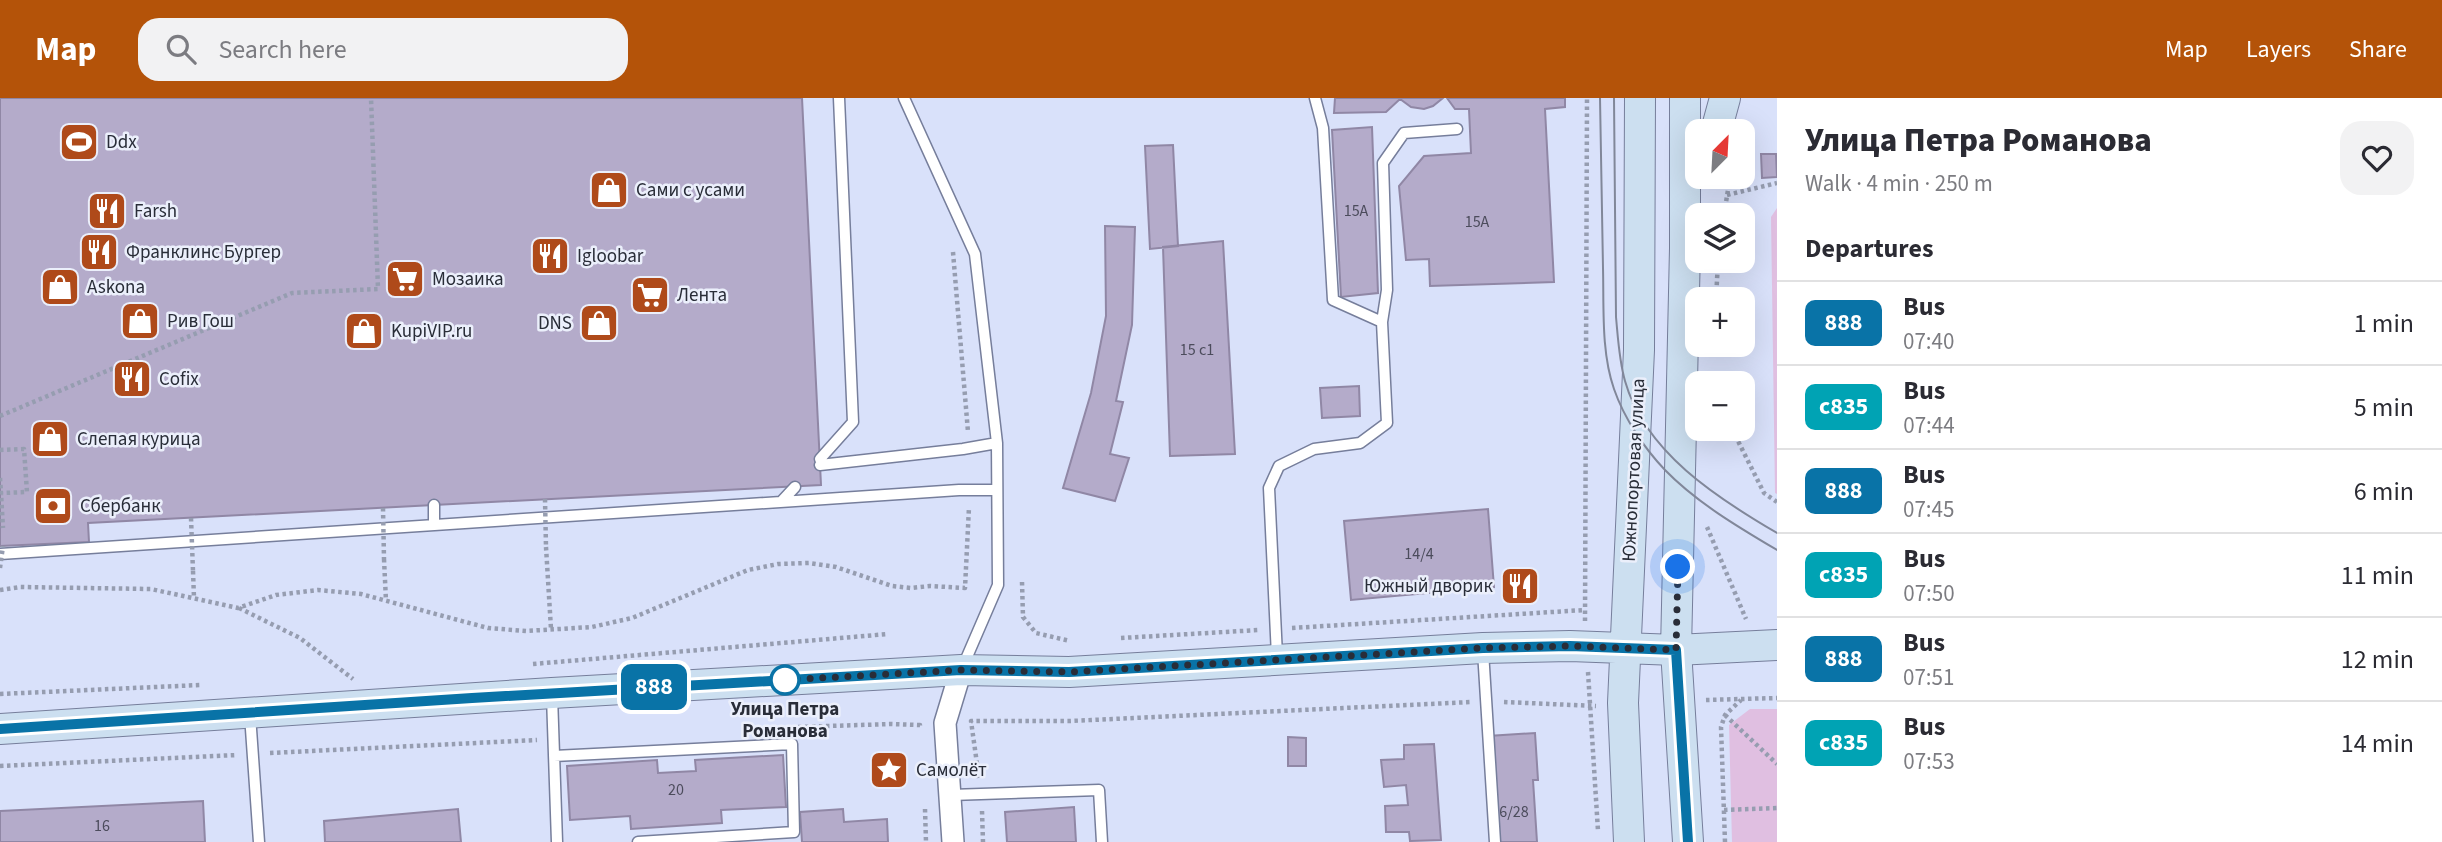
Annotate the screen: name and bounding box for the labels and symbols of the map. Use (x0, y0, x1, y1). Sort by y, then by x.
north arrow (1685, 119, 1755, 189)
sports icon: Ddx (58, 121, 100, 163)
place label: Ddx (106, 129, 137, 156)
shop icon: Сами с усами (588, 169, 630, 211)
place label: Сами с усами (636, 177, 745, 204)
restaurant icon: Farsh (86, 190, 128, 232)
place label: Farsh (134, 198, 177, 225)
house number: 15А (1344, 200, 1369, 222)
house number: 15А (1465, 211, 1490, 233)
restaurant icon: Франклинс Бургер (78, 231, 120, 273)
restaurant icon: Igloobar (529, 235, 571, 277)
place label: Франклинс Бургер (126, 239, 281, 266)
place label: Igloobar (577, 243, 644, 270)
supermarket icon: Мозаика (384, 258, 426, 300)
shop icon: Askona (39, 266, 81, 308)
place label: Мозаика (432, 266, 504, 293)
place label: Askona (87, 274, 145, 301)
supermarket icon: Лента (629, 274, 671, 316)
place label: Лента (677, 282, 727, 309)
shop icon: Рив Гош (119, 300, 161, 342)
shop icon: DNS (578, 302, 620, 344)
place label: Рив Гош (167, 308, 234, 335)
shop icon: KupiVIP.ru (343, 310, 385, 352)
place label: DNS (538, 310, 572, 337)
place label: KupiVIP.ru (391, 318, 472, 345)
house number: 15 с1 (1180, 339, 1214, 361)
restaurant icon: Cofix (111, 358, 153, 400)
place label: Cofix (159, 366, 199, 393)
street label: Южнопортовая улица (1616, 378, 1652, 562)
shop icon: Слепая курица (29, 418, 71, 460)
place label: Слепая курица (77, 426, 201, 453)
bank icon: Сбербанк (32, 485, 74, 527)
place label: Сбербанк (80, 493, 161, 520)
house number: 14/4 (1404, 543, 1434, 565)
your location (1660, 549, 1695, 584)
restaurant icon: Южный дворик (1499, 565, 1541, 607)
place label: Южный дворик (1364, 573, 1494, 600)
line badge: 888 (614, 664, 694, 710)
marker: Улица Петра Романова (770, 665, 800, 695)
place label: Улица Петра Романова (731, 696, 839, 745)
place icon: Самолёт (868, 749, 910, 791)
place label: Самолёт (916, 757, 987, 784)
house number: 20 (668, 779, 684, 801)
house number: 6/28 (1499, 801, 1529, 823)
house number: 16 (94, 815, 110, 837)

